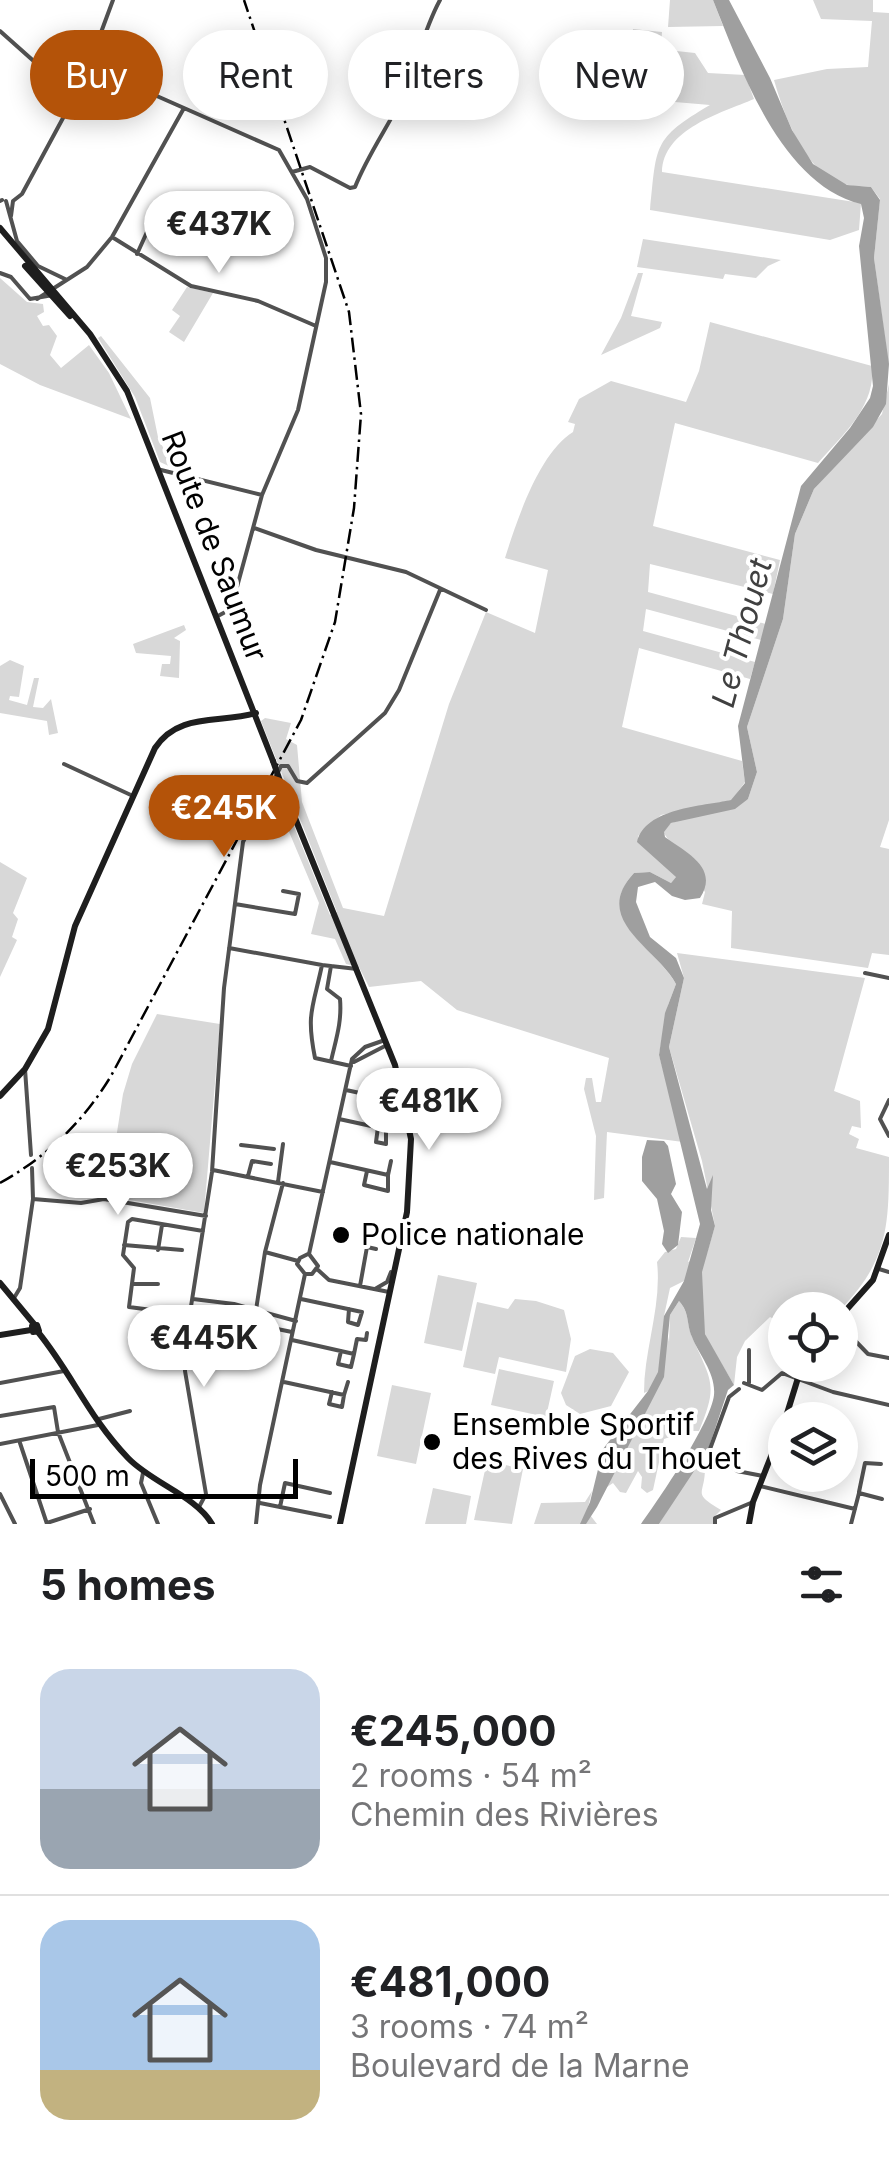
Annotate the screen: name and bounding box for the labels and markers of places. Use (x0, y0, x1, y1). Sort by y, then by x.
pin: €437K (149, 191, 289, 276)
pin: €245K (154, 775, 294, 860)
pin: €481K (359, 1068, 499, 1153)
pin: €253K (48, 1133, 188, 1218)
place label: Police nationale (361, 1216, 585, 1252)
marker: Police nationale (330, 1224, 352, 1246)
pin: €445K (134, 1305, 274, 1390)
place label: Ensemble Sportif des Rives du Thouet (452, 1406, 742, 1476)
marker: Ensemble Sportif des Rives du Thouet (421, 1431, 443, 1453)

